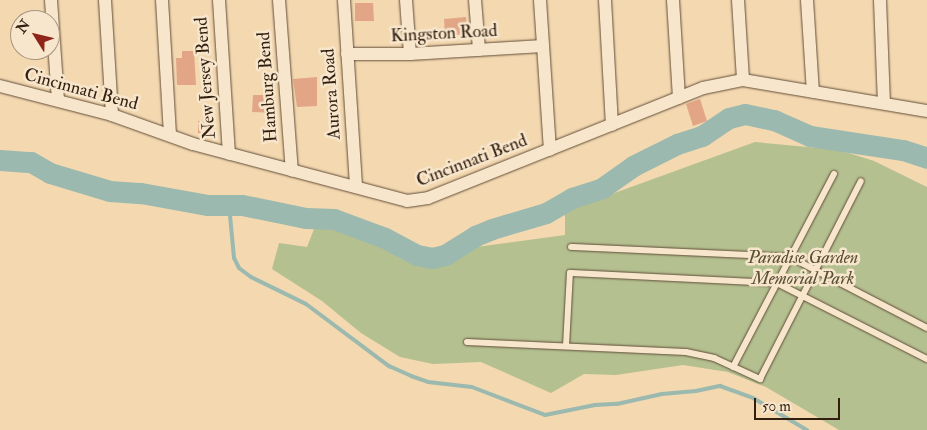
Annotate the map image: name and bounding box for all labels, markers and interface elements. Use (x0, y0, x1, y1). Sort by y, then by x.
north arrow (10, 10, 60, 60)
text: N (13, 16, 34, 37)
street label: New Jersey Bend (191, 16, 221, 140)
street label: Kingston Road (390, 20, 498, 48)
street label: Hamburg Bend (253, 31, 283, 143)
street label: Aurora Road (318, 48, 346, 140)
street label: Cincinnati Bend (22, 64, 140, 116)
street label: Cincinnati Bend (414, 130, 530, 192)
park label: Paradise Garden Memorial Park (748, 248, 858, 290)
scale bar (757, 388, 843, 420)
text: 50 m (762, 397, 791, 416)

